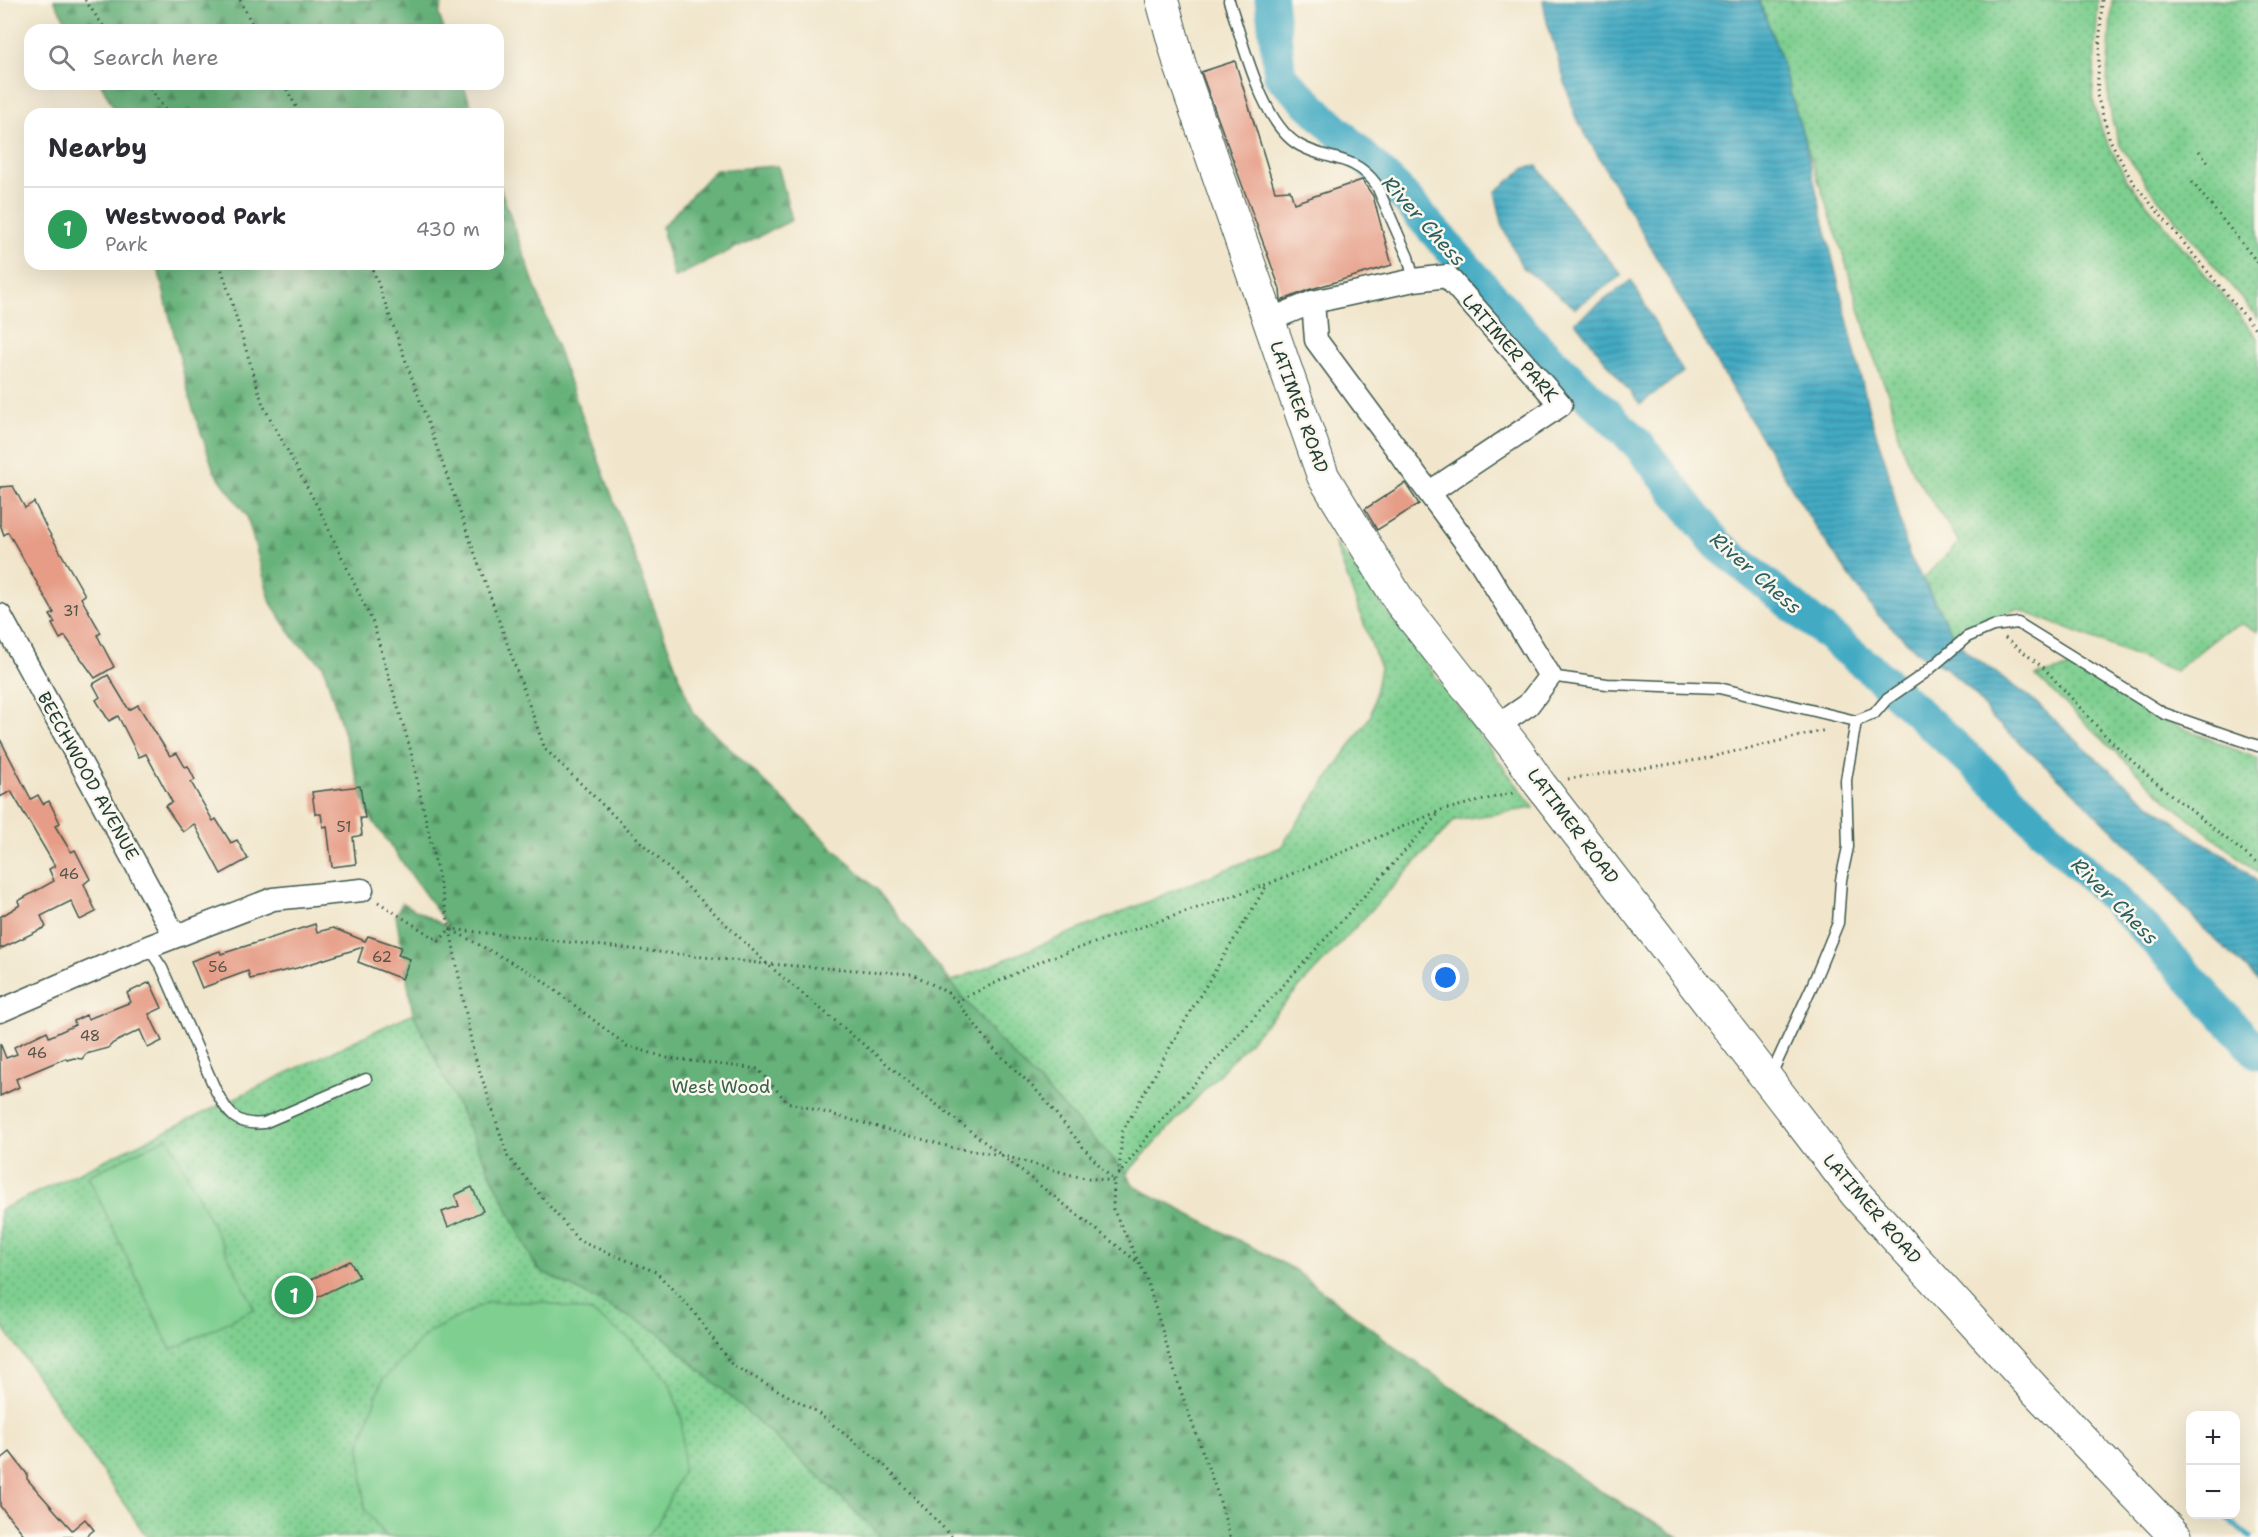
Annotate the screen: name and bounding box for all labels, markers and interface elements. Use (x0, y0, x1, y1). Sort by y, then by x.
search box (24, 24, 504, 90)
icon: search (45, 41, 78, 74)
text: Search here (93, 43, 219, 72)
text: Nearby (48, 130, 147, 165)
water label: River Chess (1377, 170, 1471, 272)
text: Westwood Park (105, 202, 286, 231)
text: 1 (63, 216, 72, 242)
text: 430 m (416, 216, 480, 242)
text: Park (105, 231, 148, 257)
street label: LATIMER PARK (1456, 289, 1564, 407)
street label: LATIMER ROAD (1264, 338, 1334, 476)
water label: River Chess (1705, 526, 1807, 620)
house number: 31 (63, 601, 79, 621)
street label: BEECHWOOD AVENUE (32, 687, 144, 865)
street label: LATIMER ROAD (1522, 763, 1624, 889)
house number: 51 (337, 817, 351, 837)
water label: River Chess (2066, 852, 2164, 950)
house number: 46 (59, 864, 79, 884)
house number: 62 (372, 947, 392, 967)
house number: 56 (208, 957, 228, 977)
your location (1431, 963, 1460, 992)
house number: 48 (80, 1026, 100, 1046)
house number: 46 (27, 1043, 47, 1063)
park label: West Wood (672, 1075, 770, 1099)
street label: LATIMER ROAD (1817, 1149, 1927, 1269)
pin: 1 (274, 1272, 314, 1318)
map controls (2186, 1411, 2240, 1519)
button: + (2186, 1411, 2240, 1465)
button: − (2186, 1465, 2240, 1519)

